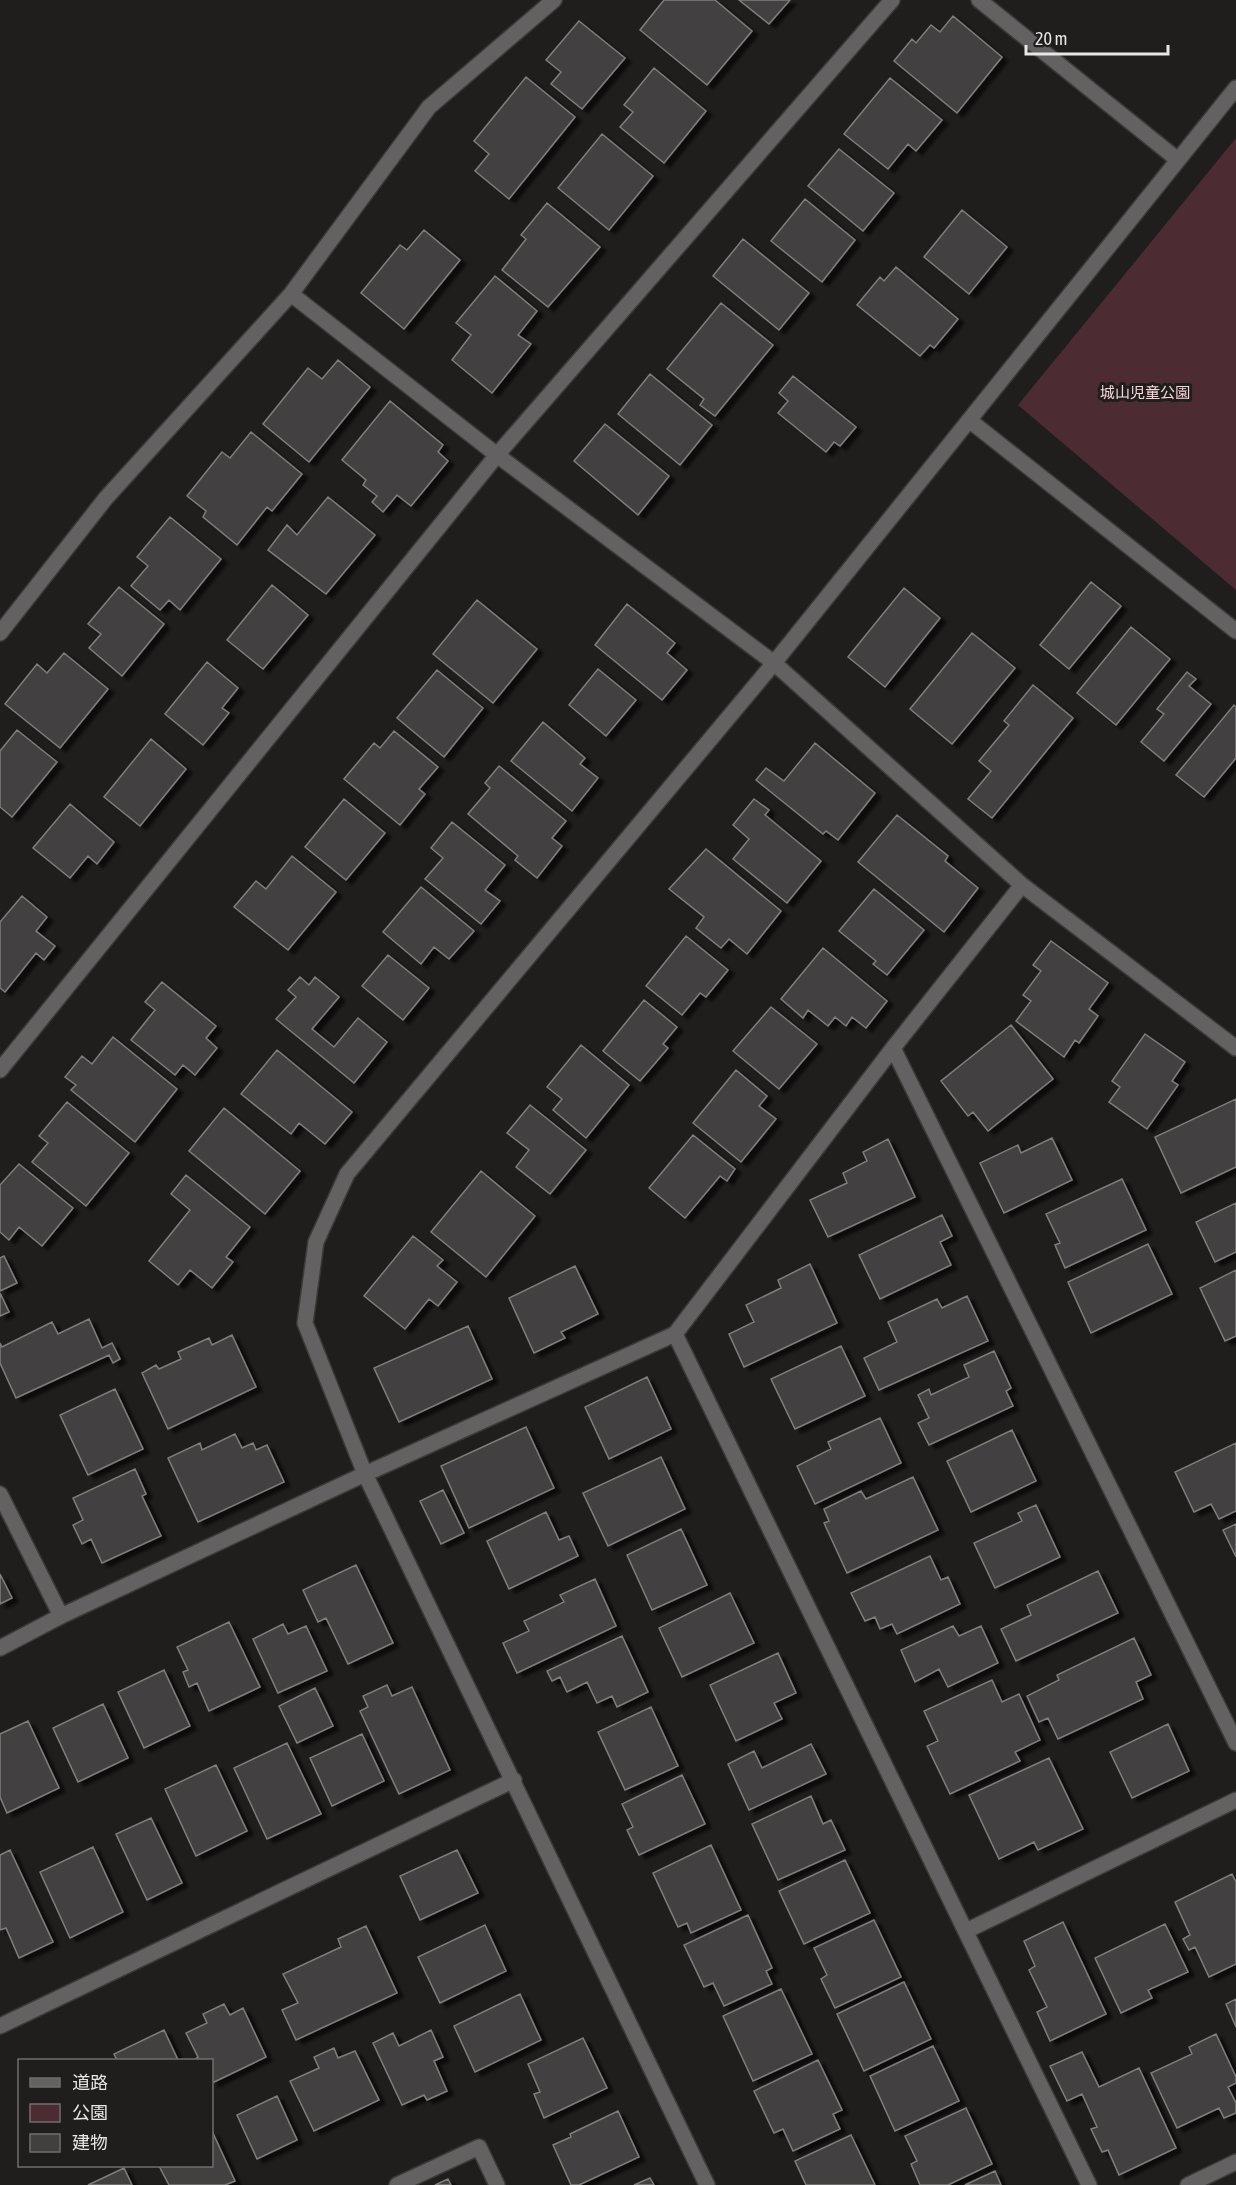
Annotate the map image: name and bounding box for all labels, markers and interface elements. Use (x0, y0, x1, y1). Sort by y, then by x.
scale bar (1026, 18, 1168, 56)
text: 20 m (1035, 28, 1067, 49)
park label: 城山児童公園 (1100, 384, 1190, 401)
legend (18, 2059, 213, 2167)
text: 道路 (72, 2072, 108, 2093)
text: 公園 (72, 2102, 108, 2123)
text: 建物 (72, 2132, 108, 2153)

